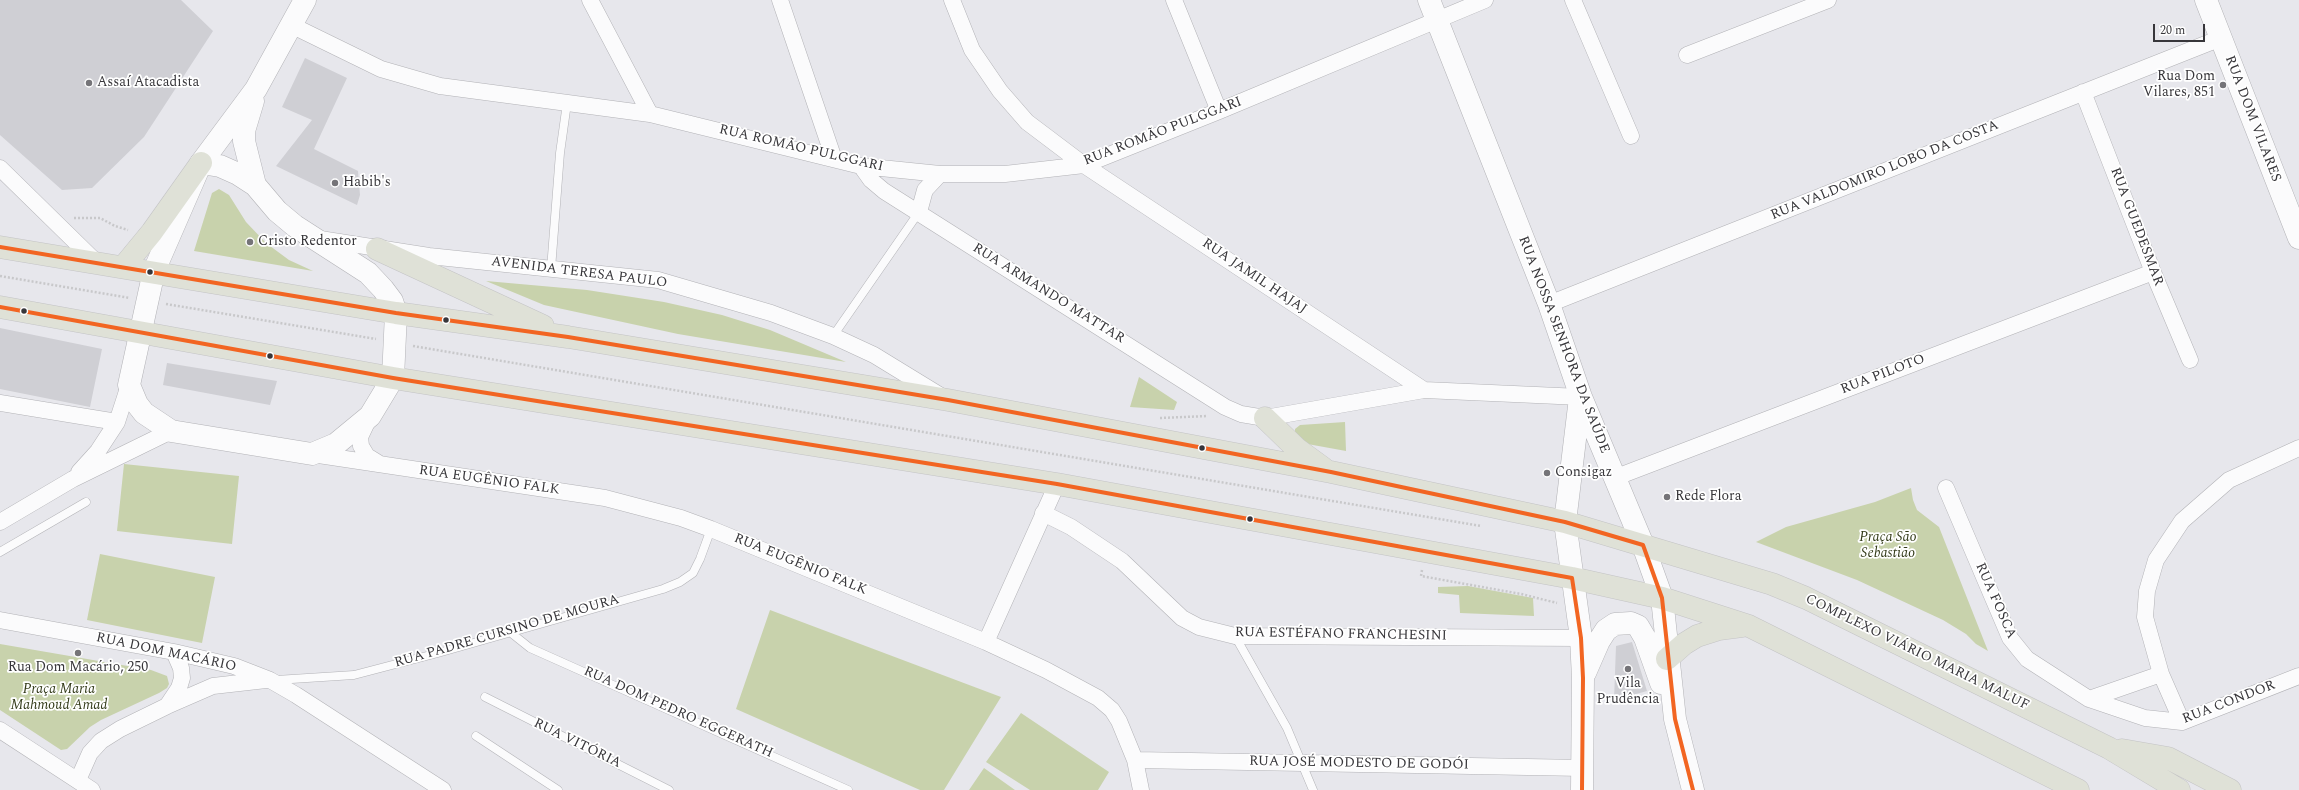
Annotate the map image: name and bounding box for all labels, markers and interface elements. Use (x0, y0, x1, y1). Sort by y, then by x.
scale bar (2155, 16, 2207, 42)
text: 20 m (2160, 21, 2185, 40)
street label: RUA DOM VILARES (2220, 54, 2284, 184)
place label: Rua Dom Vilares, 851 (2143, 69, 2215, 102)
place label: Assaí Atacadista (97, 75, 199, 91)
marker: Assaí Atacadista (84, 78, 94, 88)
marker: Rua Dom Vilares, 851 (2218, 80, 2228, 90)
street label: RUA ROMÃO PULGGARI (1082, 94, 1244, 170)
street label: RUA VALDOMIRO LOBO DA COSTA (1769, 117, 2001, 225)
street label: RUA ROMÃO PULGGARI (717, 122, 885, 176)
street label: RUA GUEDESMAR (2106, 165, 2166, 289)
place label: Habib's (343, 175, 391, 191)
marker: Habib's (330, 178, 340, 188)
place label: Cristo Redentor (258, 234, 357, 250)
street label: RUA NOSSA SENHORA DA SAÚDE (1514, 234, 1612, 456)
street label: RUA JAMIL HAJAJ (1198, 236, 1310, 318)
marker: Cristo Redentor (245, 237, 255, 247)
street label: RUA ARMANDO MATTAR (969, 240, 1127, 348)
street label: AVENIDA TERESA PAULO (490, 254, 668, 292)
unlabelled marker (145, 267, 155, 277)
unlabelled marker (19, 306, 29, 316)
unlabelled marker (441, 315, 451, 325)
unlabelled marker (265, 351, 275, 361)
street label: RUA PILOTO (1838, 351, 1928, 399)
unlabelled marker (1197, 443, 1207, 453)
street label: RUA EUGÊNIO FALK (418, 463, 560, 499)
place label: Consigaz (1555, 465, 1612, 481)
marker: Consigaz (1542, 468, 1552, 478)
place label: Rede Flora (1675, 489, 1742, 505)
marker: Rede Flora (1662, 492, 1672, 502)
unlabelled marker (1245, 514, 1255, 524)
park label: Praça São Sebastião (1859, 530, 1917, 562)
street label: RUA EUGÊNIO FALK (731, 531, 869, 599)
street label: RUA FOSCA (1971, 560, 2019, 642)
street label: COMPLEXO VIÁRIO MARIA MALUF (1802, 591, 2032, 715)
street label: RUA PADRE CURSINO DE MOURA (393, 592, 621, 672)
street label: RUA ESTÉFANO FRANCHESINI (1235, 625, 1447, 645)
street label: RUA DOM MACÁRIO (94, 630, 238, 676)
marker: Rua Dom Macário, 250 (73, 648, 83, 658)
place label: Rua Dom Macário, 250 (8, 660, 148, 676)
street label: RUA DOM PEDRO EGGERATH (581, 663, 775, 763)
marker: Vila Prudência (1623, 664, 1633, 674)
place label: Vila Prudência (1597, 676, 1659, 708)
street label: RUA CONDOR (2180, 678, 2278, 728)
park label: Praça Maria Mahmoud Amad (10, 682, 108, 714)
street label: RUA VITÓRIA (530, 716, 624, 772)
street label: RUA JOSÉ MODESTO DE GODÓI (1249, 754, 1469, 774)

